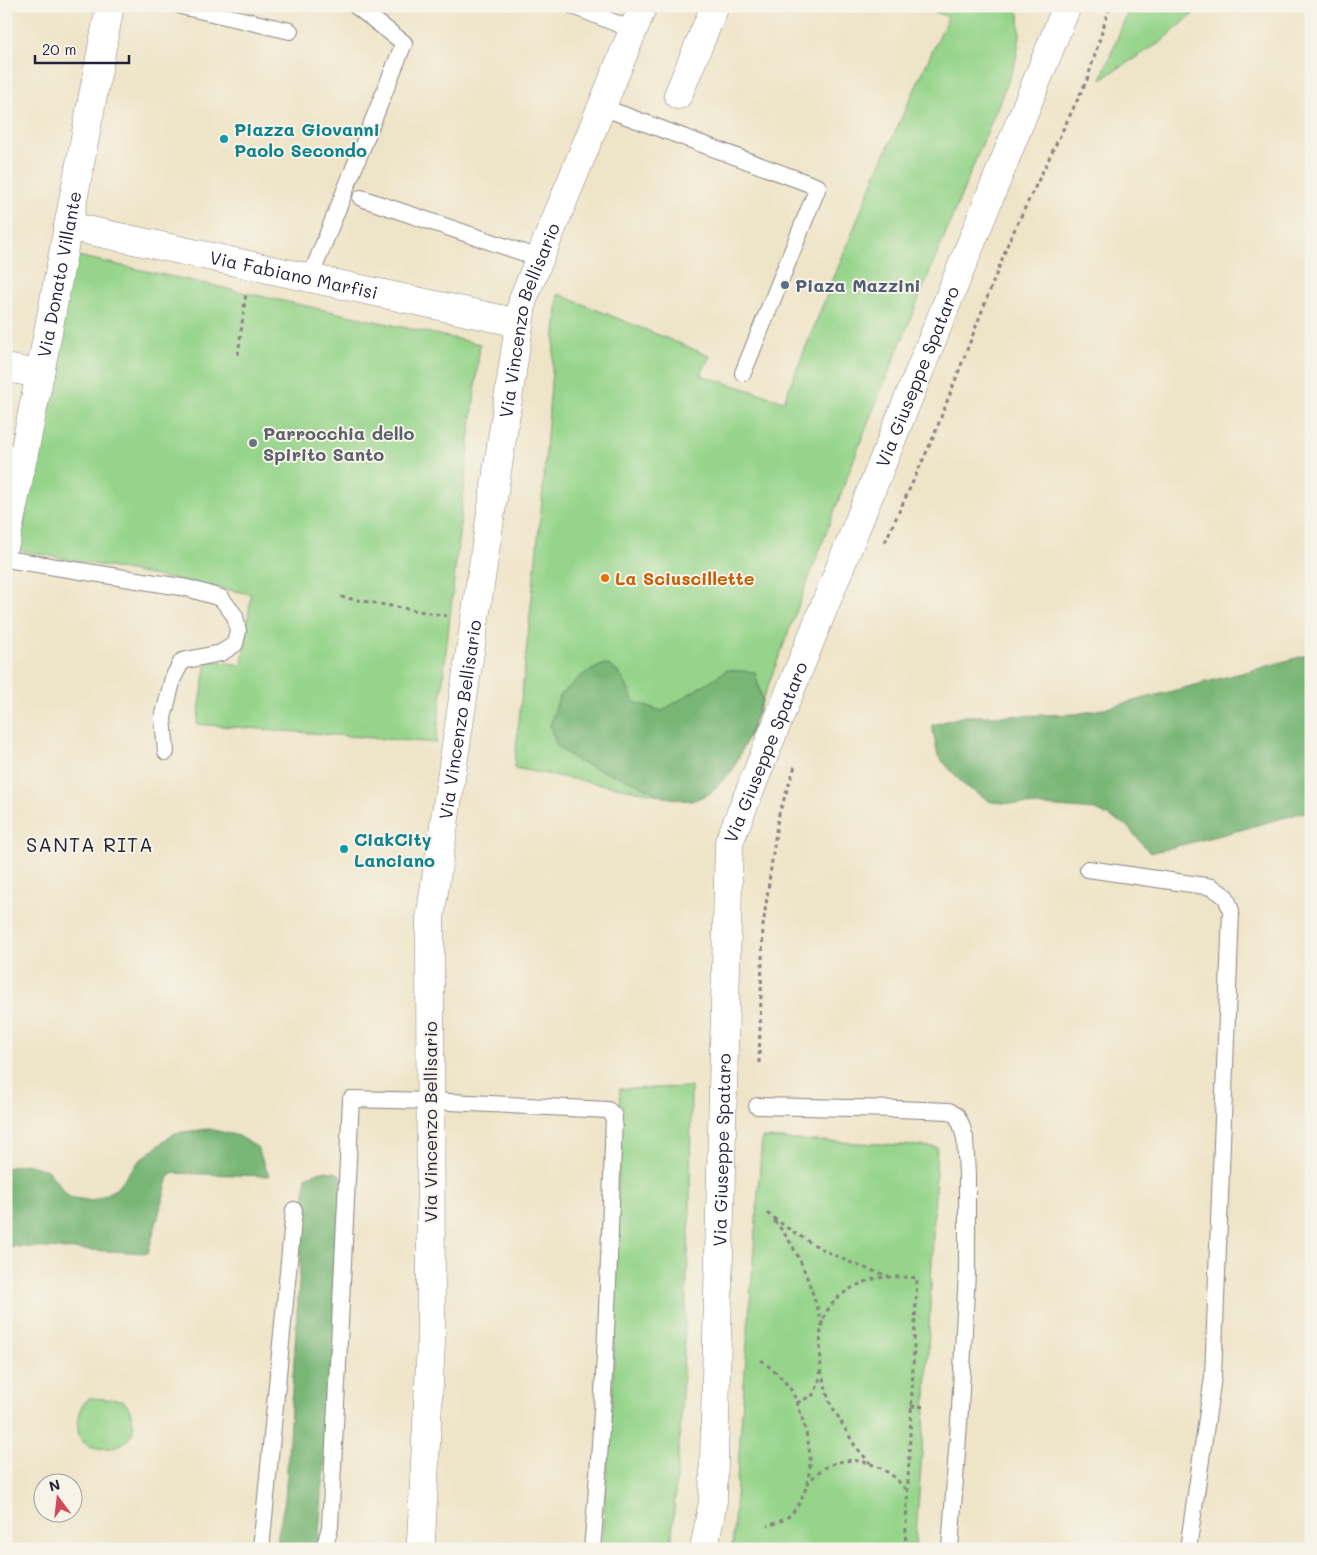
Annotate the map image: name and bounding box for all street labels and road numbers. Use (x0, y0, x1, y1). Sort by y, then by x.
street label: Via Donato Villante (31, 189, 87, 360)
street label: Via Vincenzo Bellisario (493, 219, 565, 419)
street label: Via Fabiano Marfisi (208, 245, 380, 304)
street label: Via Giuseppe Spataro (870, 282, 965, 471)
street label: Via Vincenzo Bellisario (433, 618, 487, 821)
street label: Via Giuseppe Spataro (718, 658, 813, 846)
street label: Via Vincenzo Bellisario (418, 1021, 442, 1223)
street label: Via Giuseppe Spataro (707, 1053, 736, 1247)

